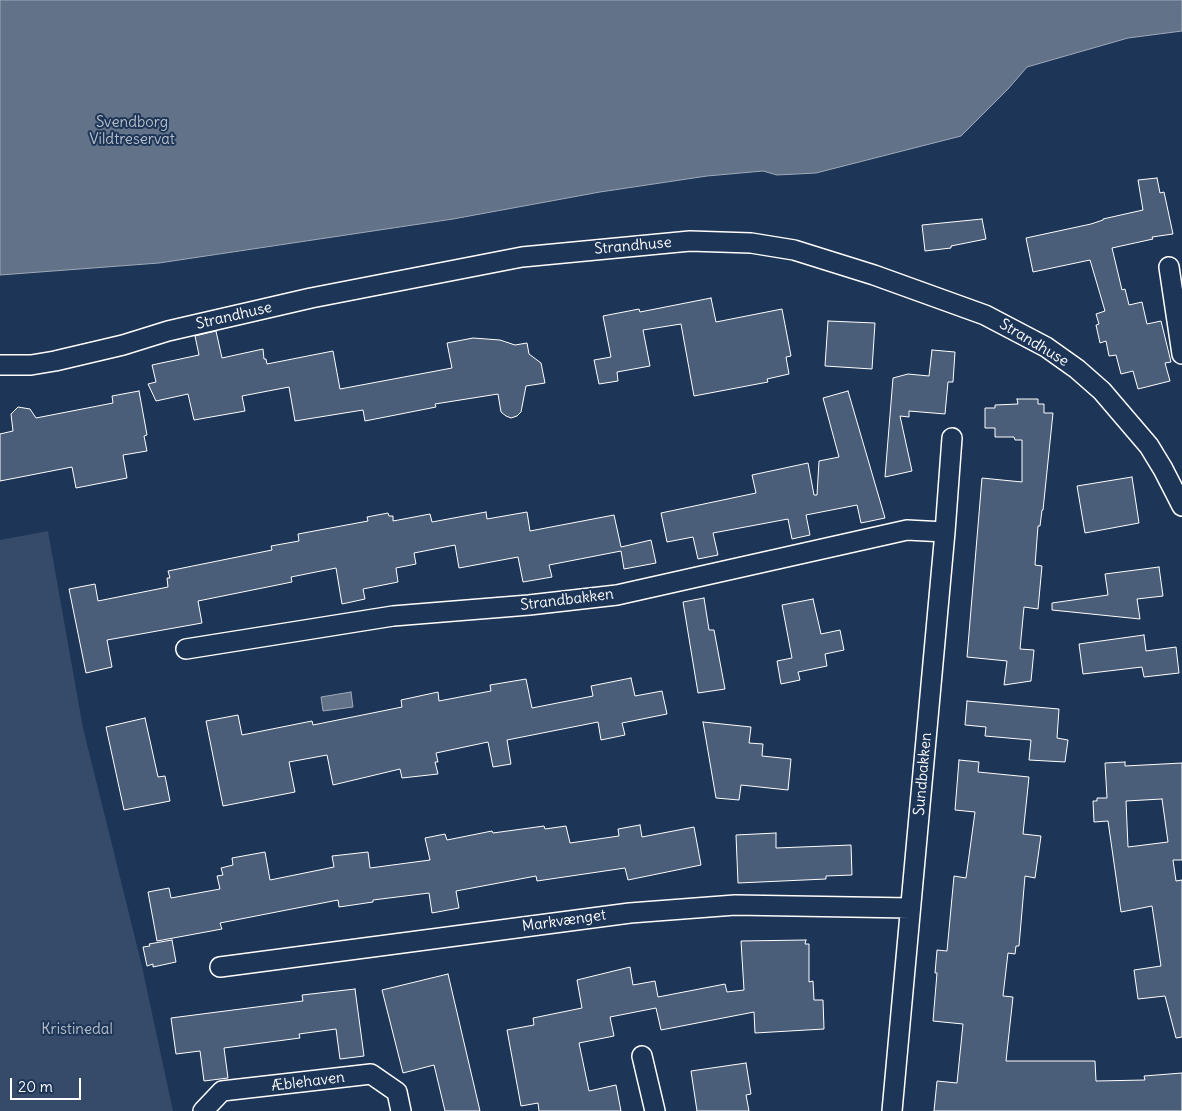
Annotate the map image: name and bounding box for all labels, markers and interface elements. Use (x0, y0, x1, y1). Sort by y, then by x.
park label: Svendborg Vildtreservat (89, 114, 175, 149)
street label: Strandhuse (594, 234, 672, 258)
street label: Strandhuse (194, 299, 274, 333)
street label: Strandhuse (996, 315, 1072, 371)
street label: Strandbakken (519, 585, 615, 615)
street label: Sundbakken (910, 732, 936, 816)
street label: Markvænget (521, 906, 607, 936)
park label: Kristinedal (41, 1021, 113, 1039)
scale bar (12, 1068, 84, 1100)
street label: Æblehaven (270, 1069, 346, 1095)
text: 20 m (18, 1077, 53, 1096)

